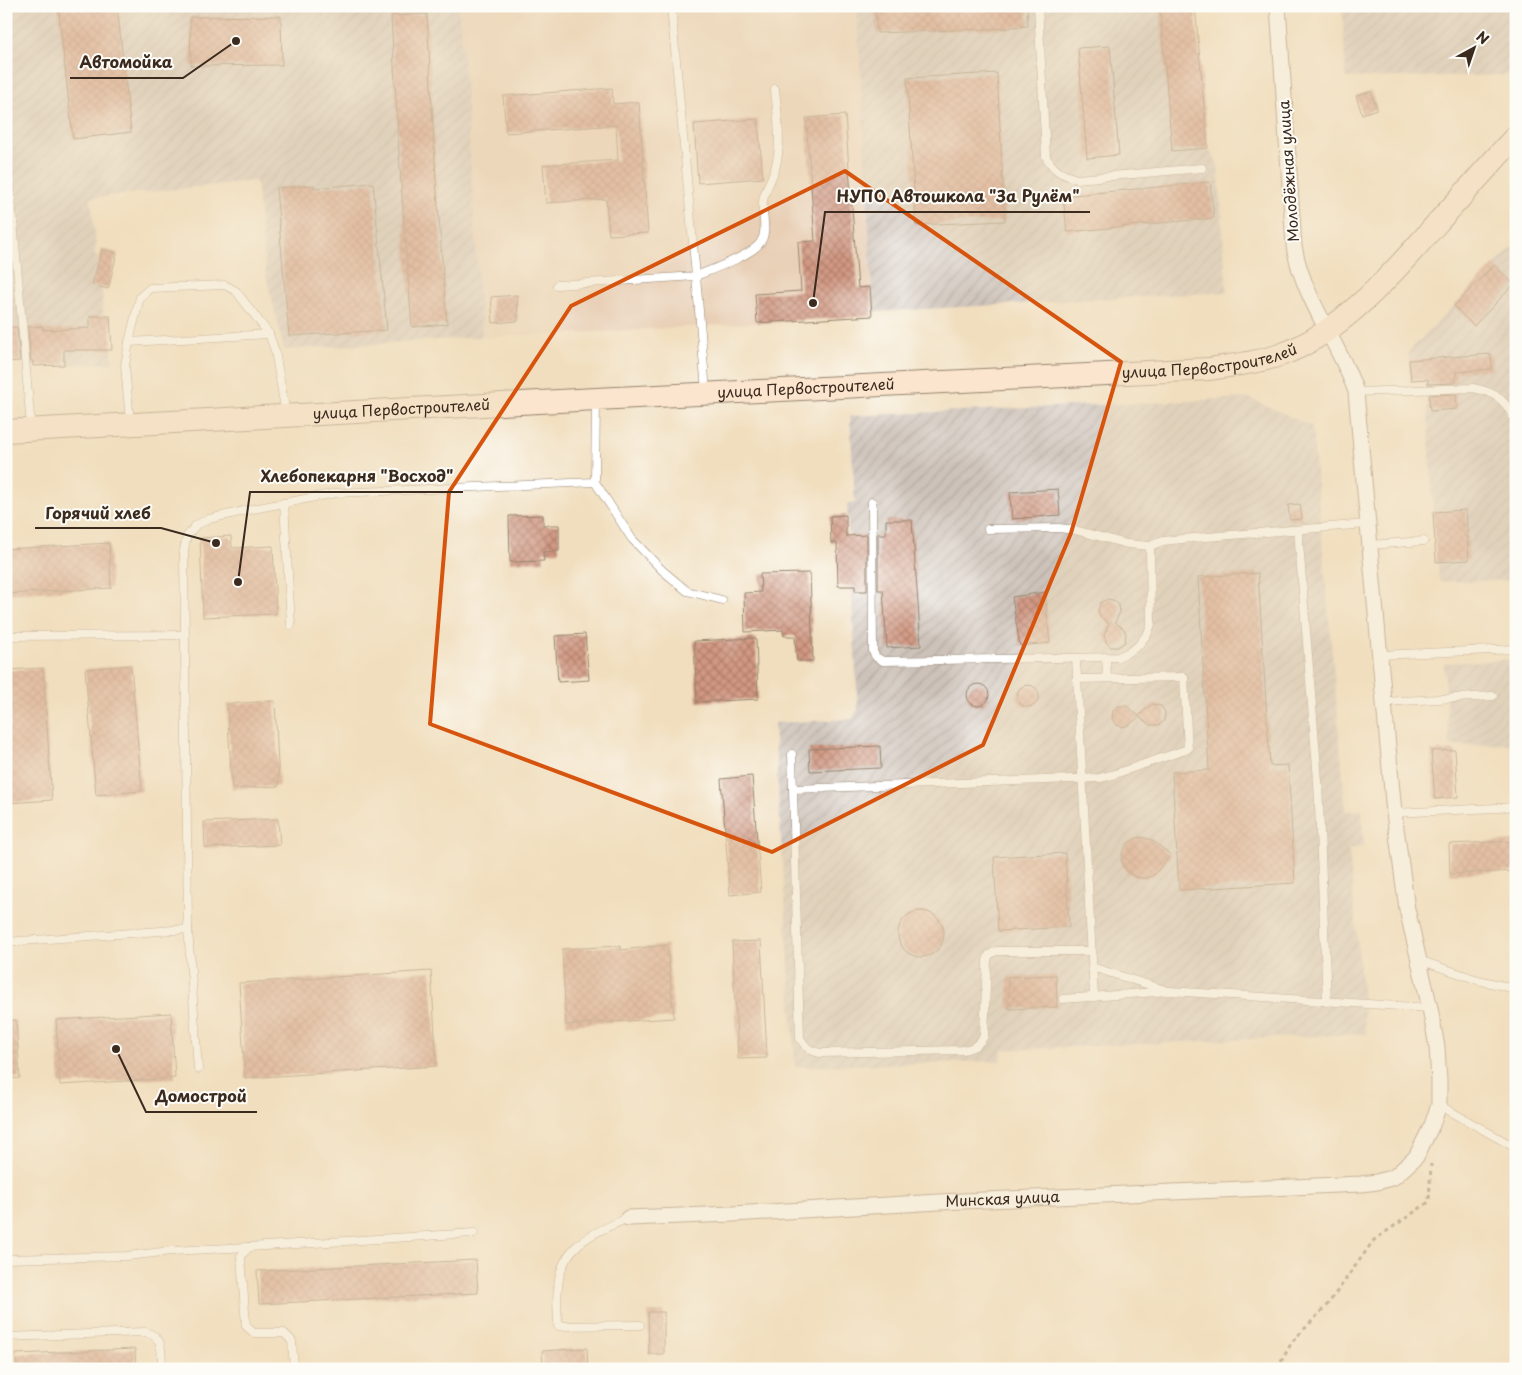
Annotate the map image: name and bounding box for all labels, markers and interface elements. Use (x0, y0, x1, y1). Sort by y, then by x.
north arrow (1450, 22, 1500, 72)
text: N (1472, 26, 1494, 49)
callout: Автомойка (70, 47, 183, 78)
text: Автомойка (79, 49, 173, 73)
street label: Молодёжная улица (1271, 99, 1304, 243)
callout: НУПО Автошкола "За Рулём" (825, 181, 1090, 212)
text: НУПО Автошкола "За Рулём" (836, 183, 1080, 207)
street label: улица Первостроителей (1121, 337, 1300, 383)
street label: улица Первостроителей (717, 371, 895, 403)
street label: улица Первостроителей (312, 392, 491, 424)
callout: Хлебопекарня "Восход" (250, 461, 463, 492)
text: Хлебопекарня "Восход" (261, 463, 453, 487)
callout: Горячий хлеб (35, 497, 161, 528)
text: Горячий хлеб (45, 500, 151, 524)
callout: Домострой (146, 1081, 257, 1112)
text: Домострой (154, 1083, 247, 1107)
street label: Минская улица (945, 1184, 1061, 1212)

